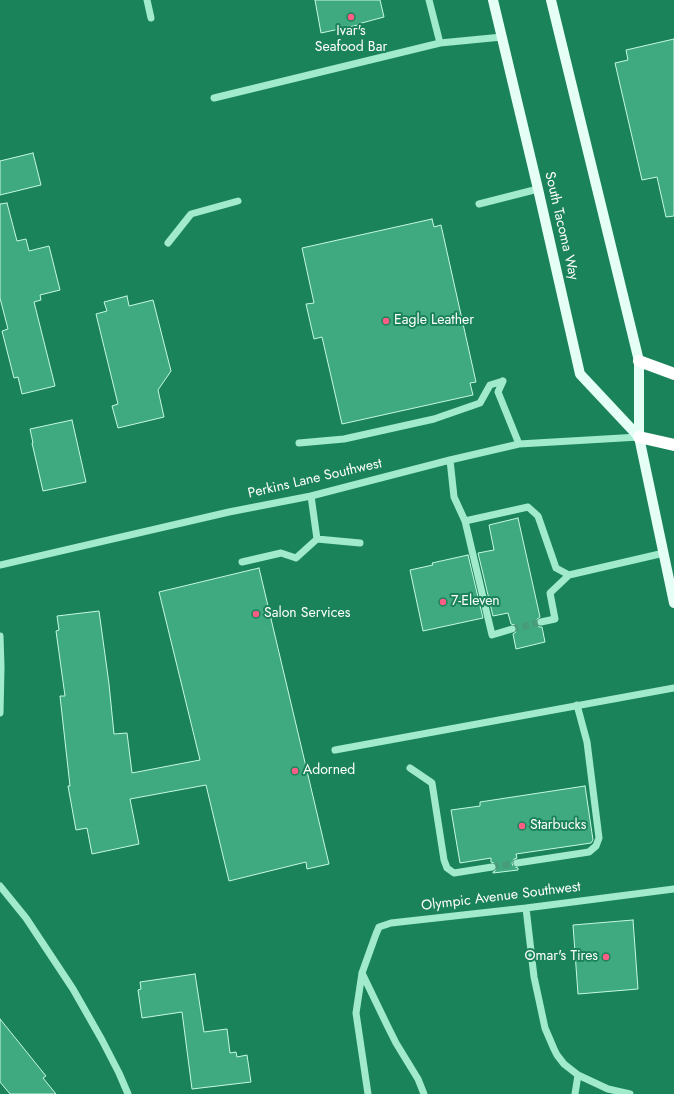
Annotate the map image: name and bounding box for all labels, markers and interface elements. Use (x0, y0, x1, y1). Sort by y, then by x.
marker: Ivar's Seafood Bar (346, 12, 356, 22)
place label: Ivar's Seafood Bar (315, 24, 387, 56)
street label: South Tacoma Way (540, 170, 582, 282)
place label: Eagle Leather (394, 313, 474, 329)
marker: Eagle Leather (381, 316, 391, 326)
street label: Perkins Lane Southwest (246, 455, 384, 503)
place label: 7-Eleven (451, 594, 500, 610)
marker: 7-Eleven (438, 597, 448, 607)
place label: Salon Services (264, 606, 350, 622)
marker: Salon Services (251, 609, 261, 619)
place label: Adorned (303, 763, 355, 779)
marker: Adorned (290, 766, 300, 776)
place label: Starbucks (530, 818, 586, 834)
marker: Starbucks (517, 821, 527, 831)
street label: Olympic Avenue Southwest (420, 879, 582, 915)
place label: Omar's Tires (524, 949, 598, 965)
marker: Omar's Tires (601, 952, 611, 962)

